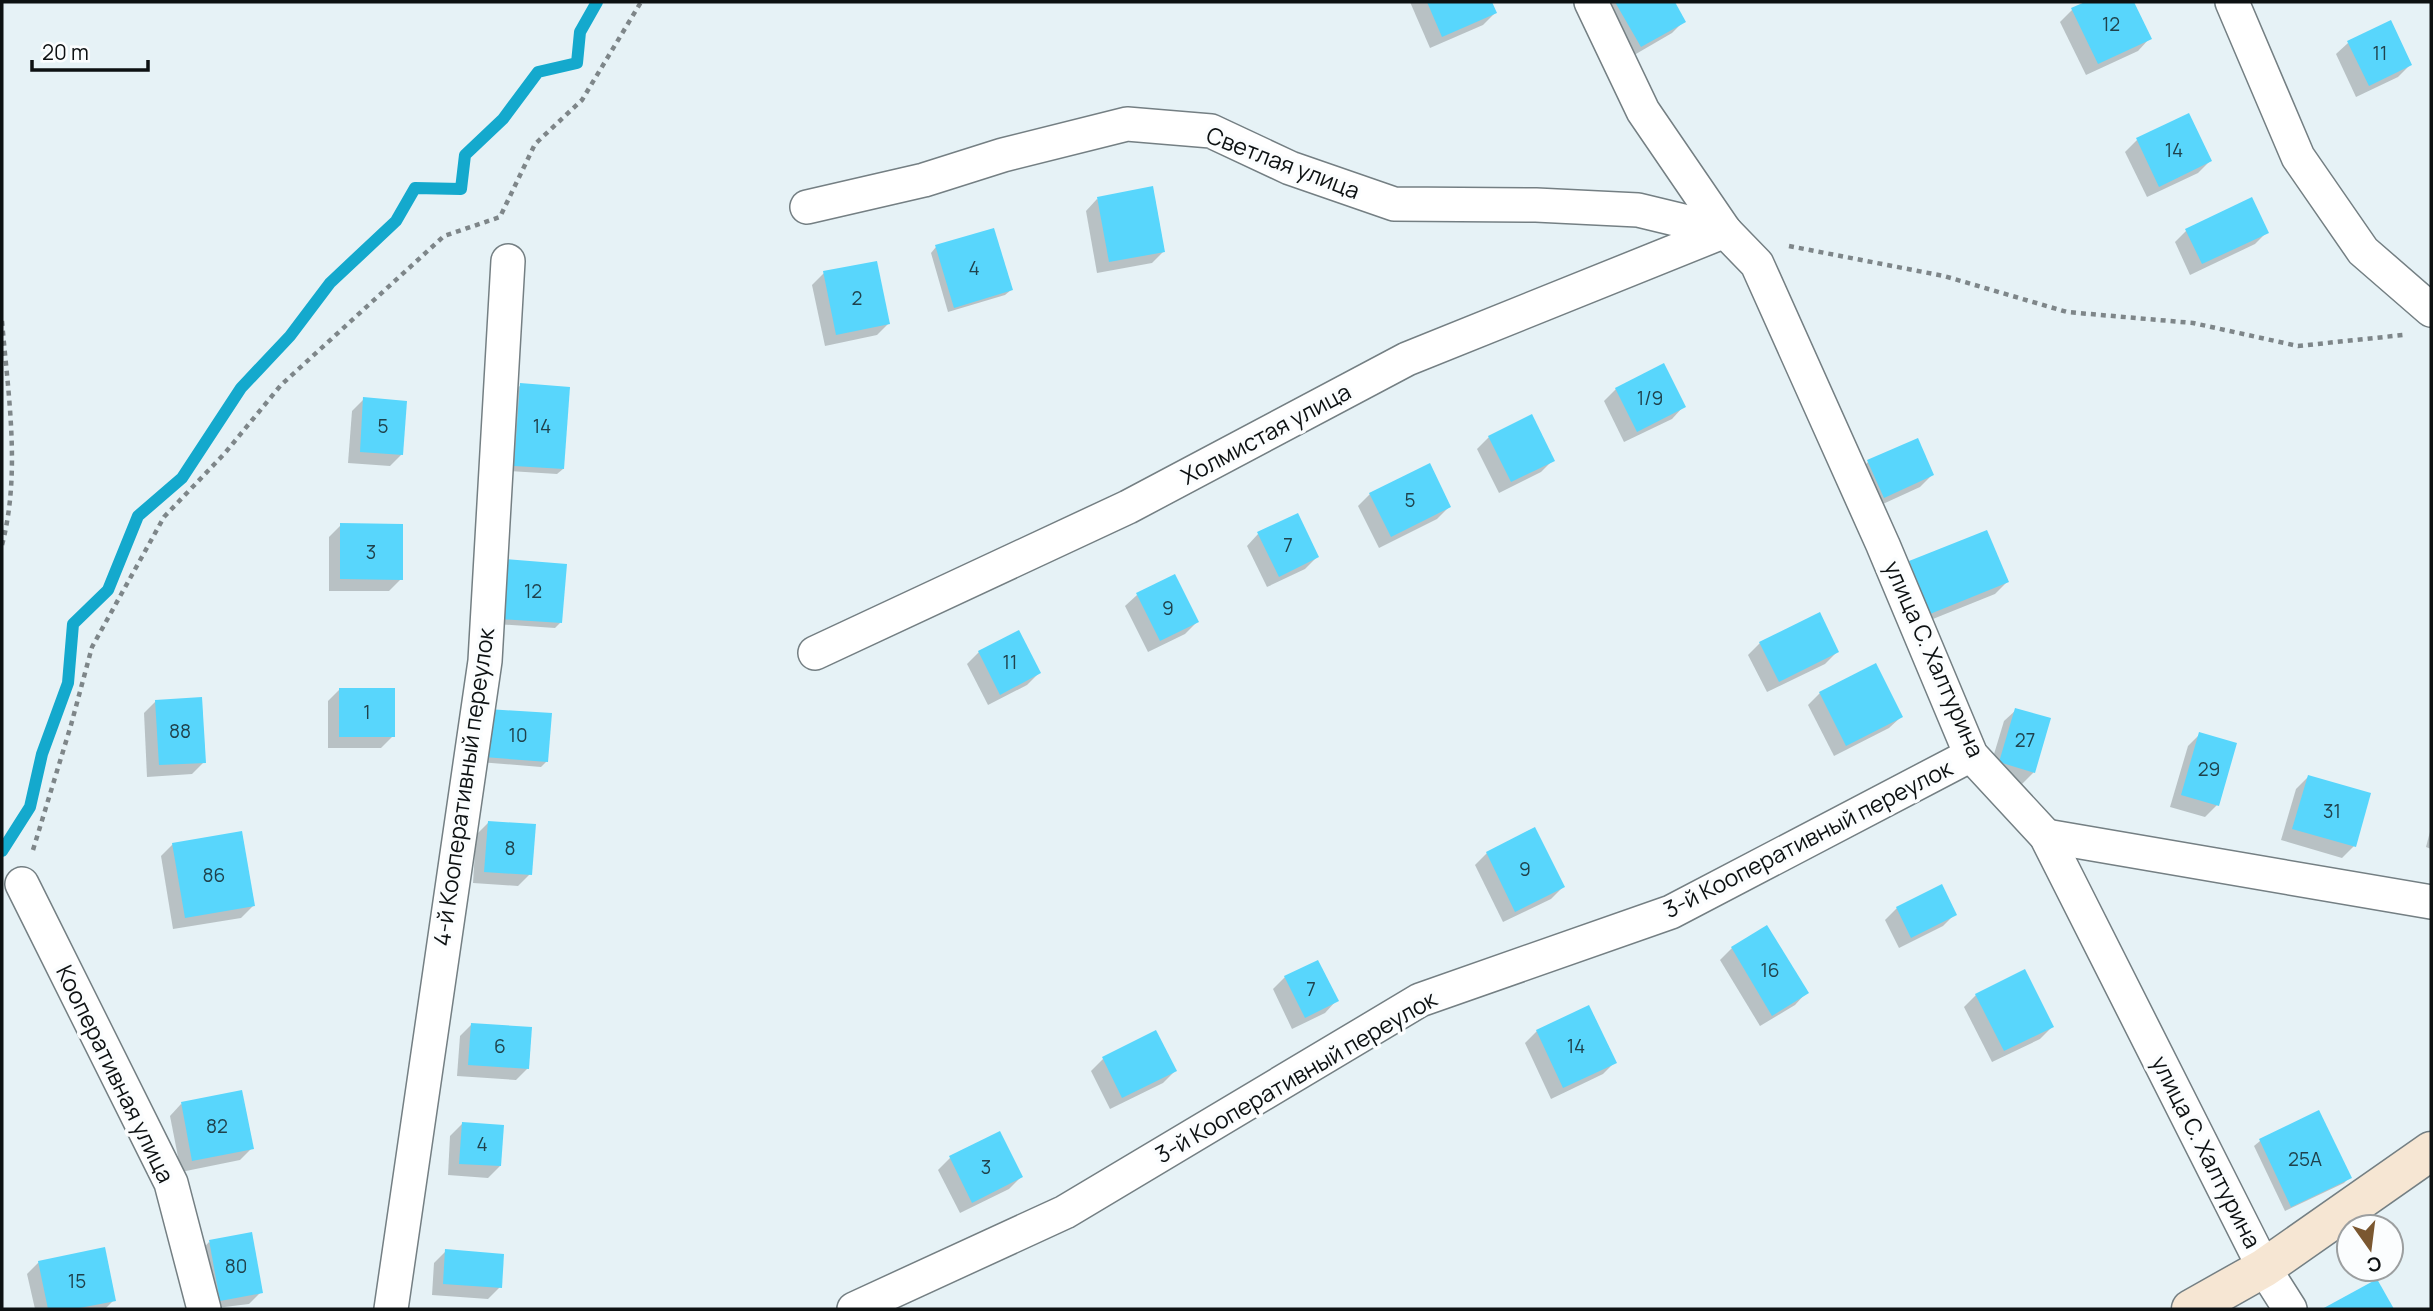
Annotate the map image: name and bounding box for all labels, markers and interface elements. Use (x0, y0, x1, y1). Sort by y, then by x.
house number: 12 (2102, 11, 2120, 37)
scale bar (32, 28, 147, 72)
text: 20 m (42, 38, 89, 66)
house number: 11 (2373, 40, 2387, 66)
street label: Светлая улица (1202, 118, 1365, 206)
house number: 14 (2165, 137, 2183, 163)
house number: 4 (968, 255, 980, 281)
house number: 2 (852, 285, 862, 311)
street label: Холмистая улица (1175, 375, 1356, 491)
house number: 1/9 (1637, 385, 1663, 411)
house number: 5 (378, 413, 389, 439)
house number: 14 (533, 413, 551, 439)
house number: 5 (1405, 487, 1416, 513)
house number: 7 (1283, 532, 1293, 558)
house number: 3 (366, 539, 376, 565)
street label: улица С. Халтурина (1877, 555, 1993, 762)
house number: 12 (524, 578, 542, 604)
house number: 9 (1162, 595, 1174, 621)
street label: 4-й Кооперативный переулок (425, 625, 501, 948)
house number: 11 (1003, 649, 1017, 675)
house number: 1 (363, 699, 371, 725)
house number: 88 (169, 718, 191, 744)
house number: 10 (508, 722, 528, 748)
house number: 27 (2015, 727, 2035, 753)
street label: 3-й Кооперативный переулок (1658, 751, 1958, 925)
house number: 29 (2198, 756, 2220, 782)
house number: 31 (2323, 798, 2341, 824)
house number: 8 (504, 835, 516, 861)
house number: 9 (1519, 856, 1531, 882)
house number: 86 (203, 862, 225, 888)
house number: 16 (1760, 957, 1780, 983)
street label: Кооперативная улица (49, 959, 183, 1188)
house number: 7 (1306, 976, 1316, 1002)
street label: 3-й Кооперативный переулок (1149, 982, 1443, 1170)
house number: 6 (494, 1033, 506, 1059)
house number: 14 (1567, 1033, 1585, 1059)
street label: улица С. Халтурина (2145, 1050, 2269, 1253)
house number: 82 (206, 1113, 228, 1139)
house number: 4 (476, 1131, 488, 1157)
house number: 25А (2288, 1146, 2322, 1172)
house number: 3 (981, 1154, 991, 1180)
north arrow (2335, 1213, 2405, 1283)
text: С (2364, 1250, 2384, 1279)
house number: 80 (225, 1253, 247, 1279)
house number: 15 (68, 1268, 86, 1294)

